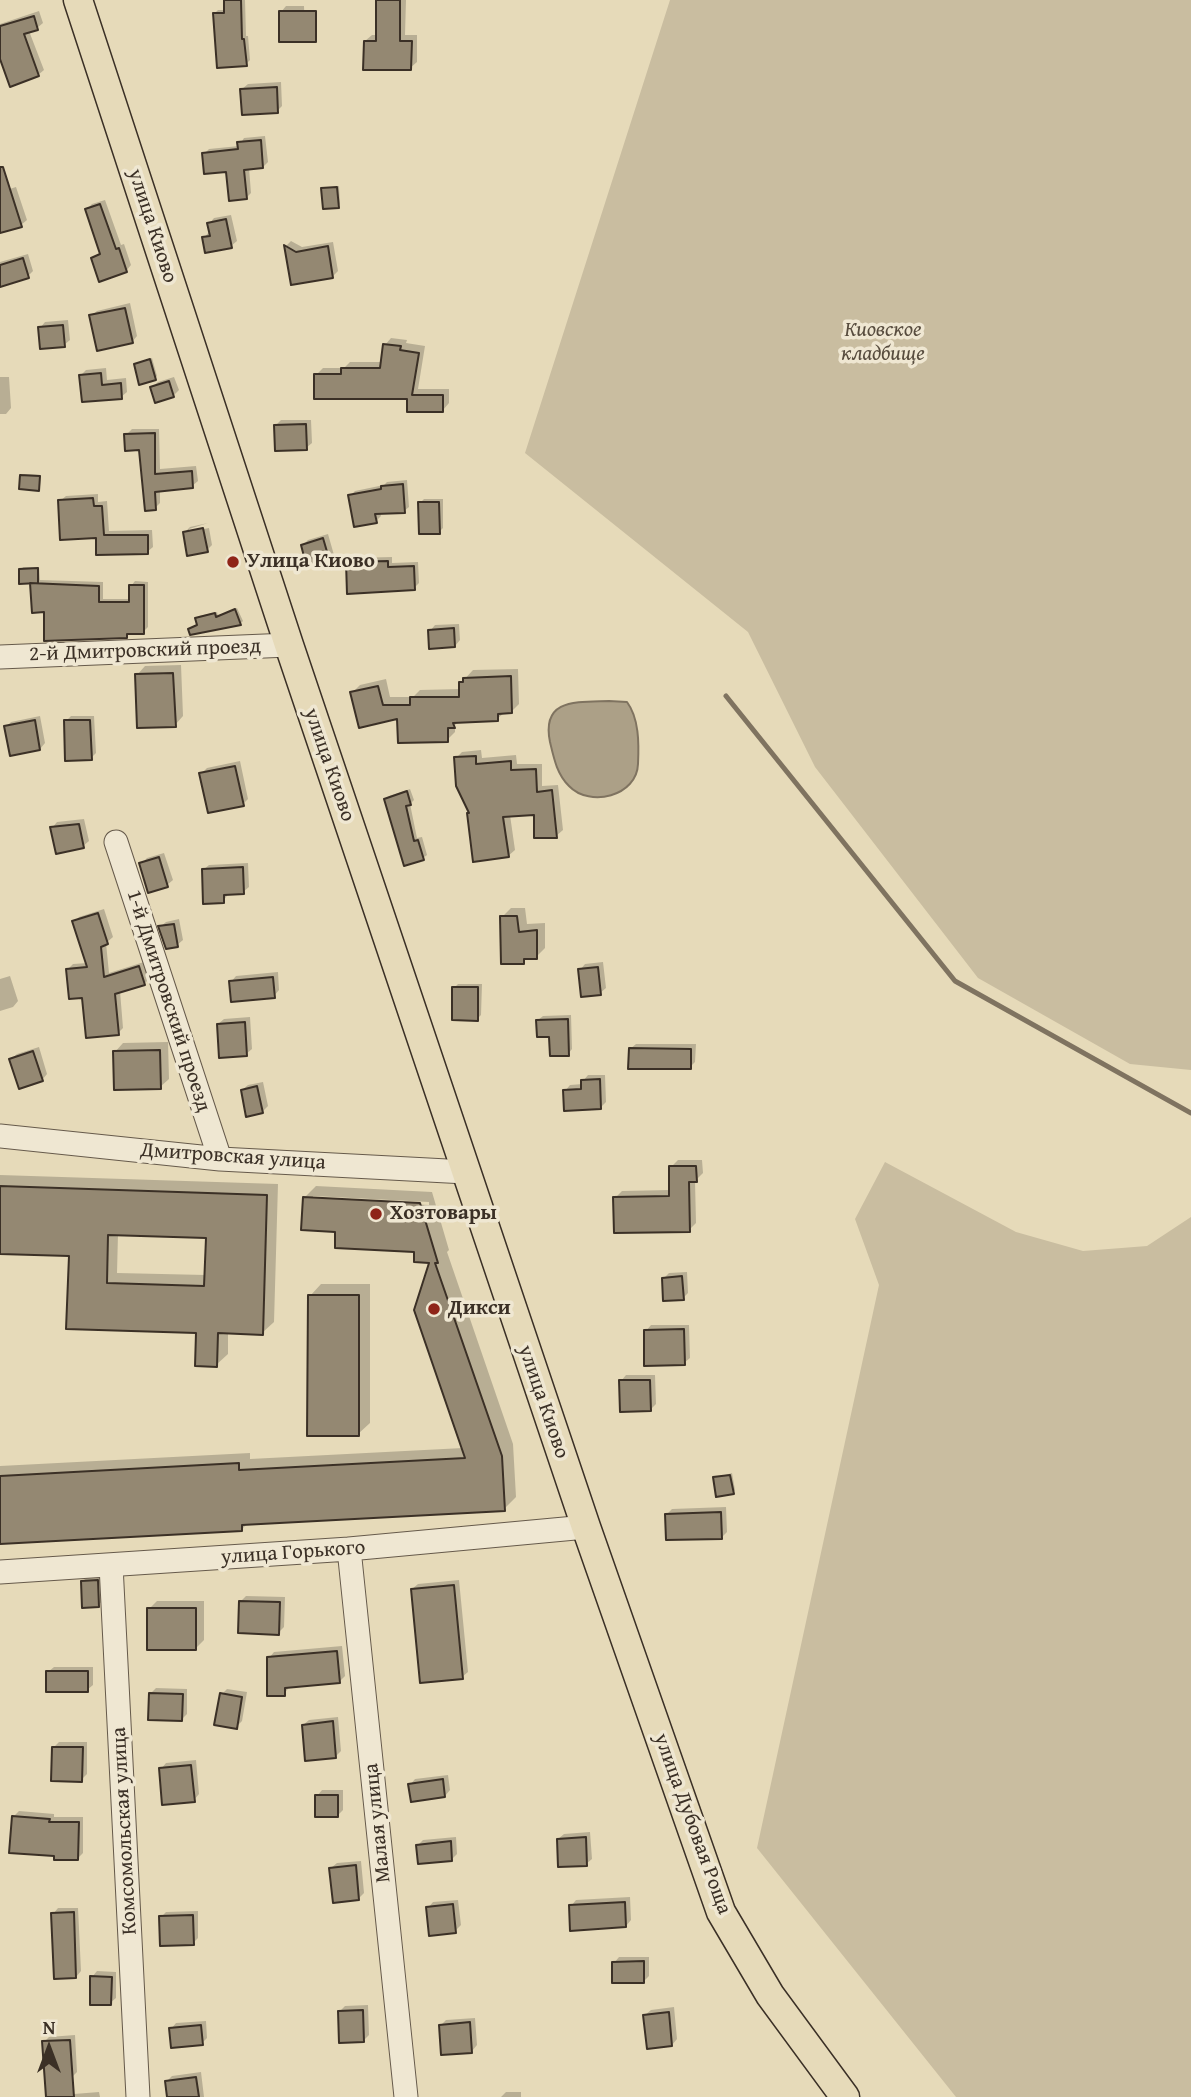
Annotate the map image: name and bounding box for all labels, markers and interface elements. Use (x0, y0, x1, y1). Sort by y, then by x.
street label: улица Киово (122, 166, 182, 286)
park label: Киовское кладбище (841, 318, 925, 368)
place label: Улица Киово (247, 549, 375, 575)
marker: Улица Киово (225, 554, 241, 570)
street label: 2-й Дмитровский проезд (29, 634, 261, 668)
street label: улица Киово (298, 705, 360, 825)
street label: 1-й Дмитровский проезд (120, 887, 216, 1115)
street label: Дмитровская улица (140, 1138, 326, 1176)
place label: Хозтовары (390, 1201, 497, 1227)
marker: Хозтовары (368, 1206, 384, 1222)
place label: Дикси (448, 1296, 511, 1322)
marker: Дикси (426, 1301, 442, 1317)
street label: улица Киово (512, 1342, 574, 1462)
street label: улица Горького (220, 1535, 366, 1571)
street label: Комсомольская улица (107, 1726, 143, 1936)
street label: улица Дубовая Роща (648, 1730, 736, 1918)
street label: Малая улица (359, 1762, 397, 1884)
north arrow (14, 2013, 84, 2083)
text: N (43, 2013, 55, 2041)

